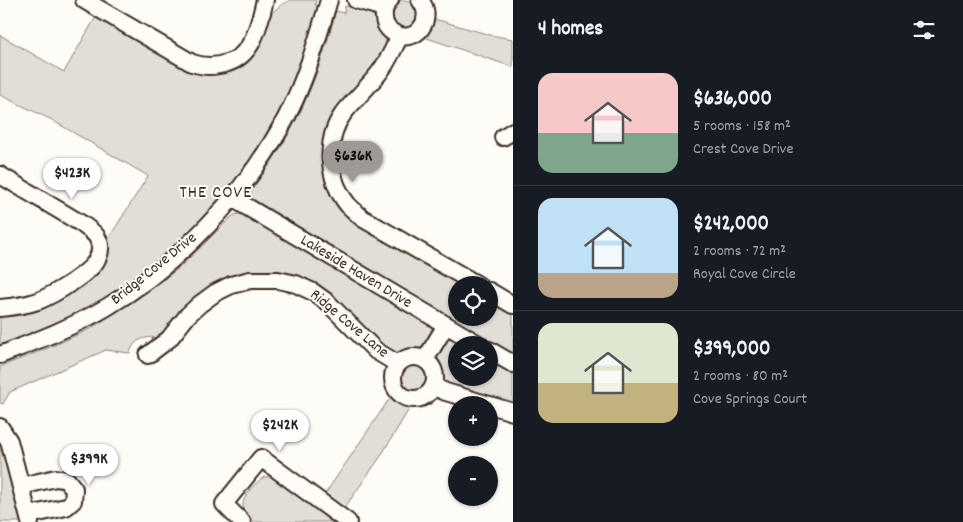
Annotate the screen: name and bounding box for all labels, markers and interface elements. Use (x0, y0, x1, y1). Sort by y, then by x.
text: 4 homes (538, 15, 603, 45)
icon: filters (910, 16, 938, 44)
text: $636,000 (693, 85, 772, 115)
icon: home (578, 93, 638, 153)
text: 5 rooms · 158 m² (693, 115, 791, 138)
text: Crest Cove Drive (693, 138, 793, 161)
pin: $636K (318, 140, 388, 183)
text: $636K (334, 145, 372, 168)
pin: $423K (37, 158, 107, 200)
text: $423K (54, 162, 90, 185)
district label: THE COVE (180, 181, 252, 206)
text: $242,000 (693, 210, 769, 240)
icon: home (578, 218, 638, 278)
street label: Bridge Cove Drive (106, 227, 202, 311)
street label: Lakeside Haven Drive (296, 229, 416, 315)
text: 2 rooms · 72 m² (693, 240, 786, 263)
text: Royal Cove Circle (693, 263, 796, 286)
map controls (448, 276, 498, 506)
button: locate (448, 276, 498, 326)
street label: Ridge Cove Lane (305, 284, 393, 364)
text: $399,000 (693, 335, 771, 365)
button: layers (448, 336, 498, 386)
icon: home (578, 343, 638, 403)
text: 2 rooms · 80 m² (693, 365, 788, 388)
text: Cove Springs Court (693, 388, 807, 411)
button: + (448, 396, 498, 446)
pin: $242K (245, 410, 315, 452)
text: $242K (262, 414, 298, 437)
pin: $399K (54, 444, 124, 486)
text: $399K (70, 448, 108, 471)
button: − (448, 456, 498, 506)

